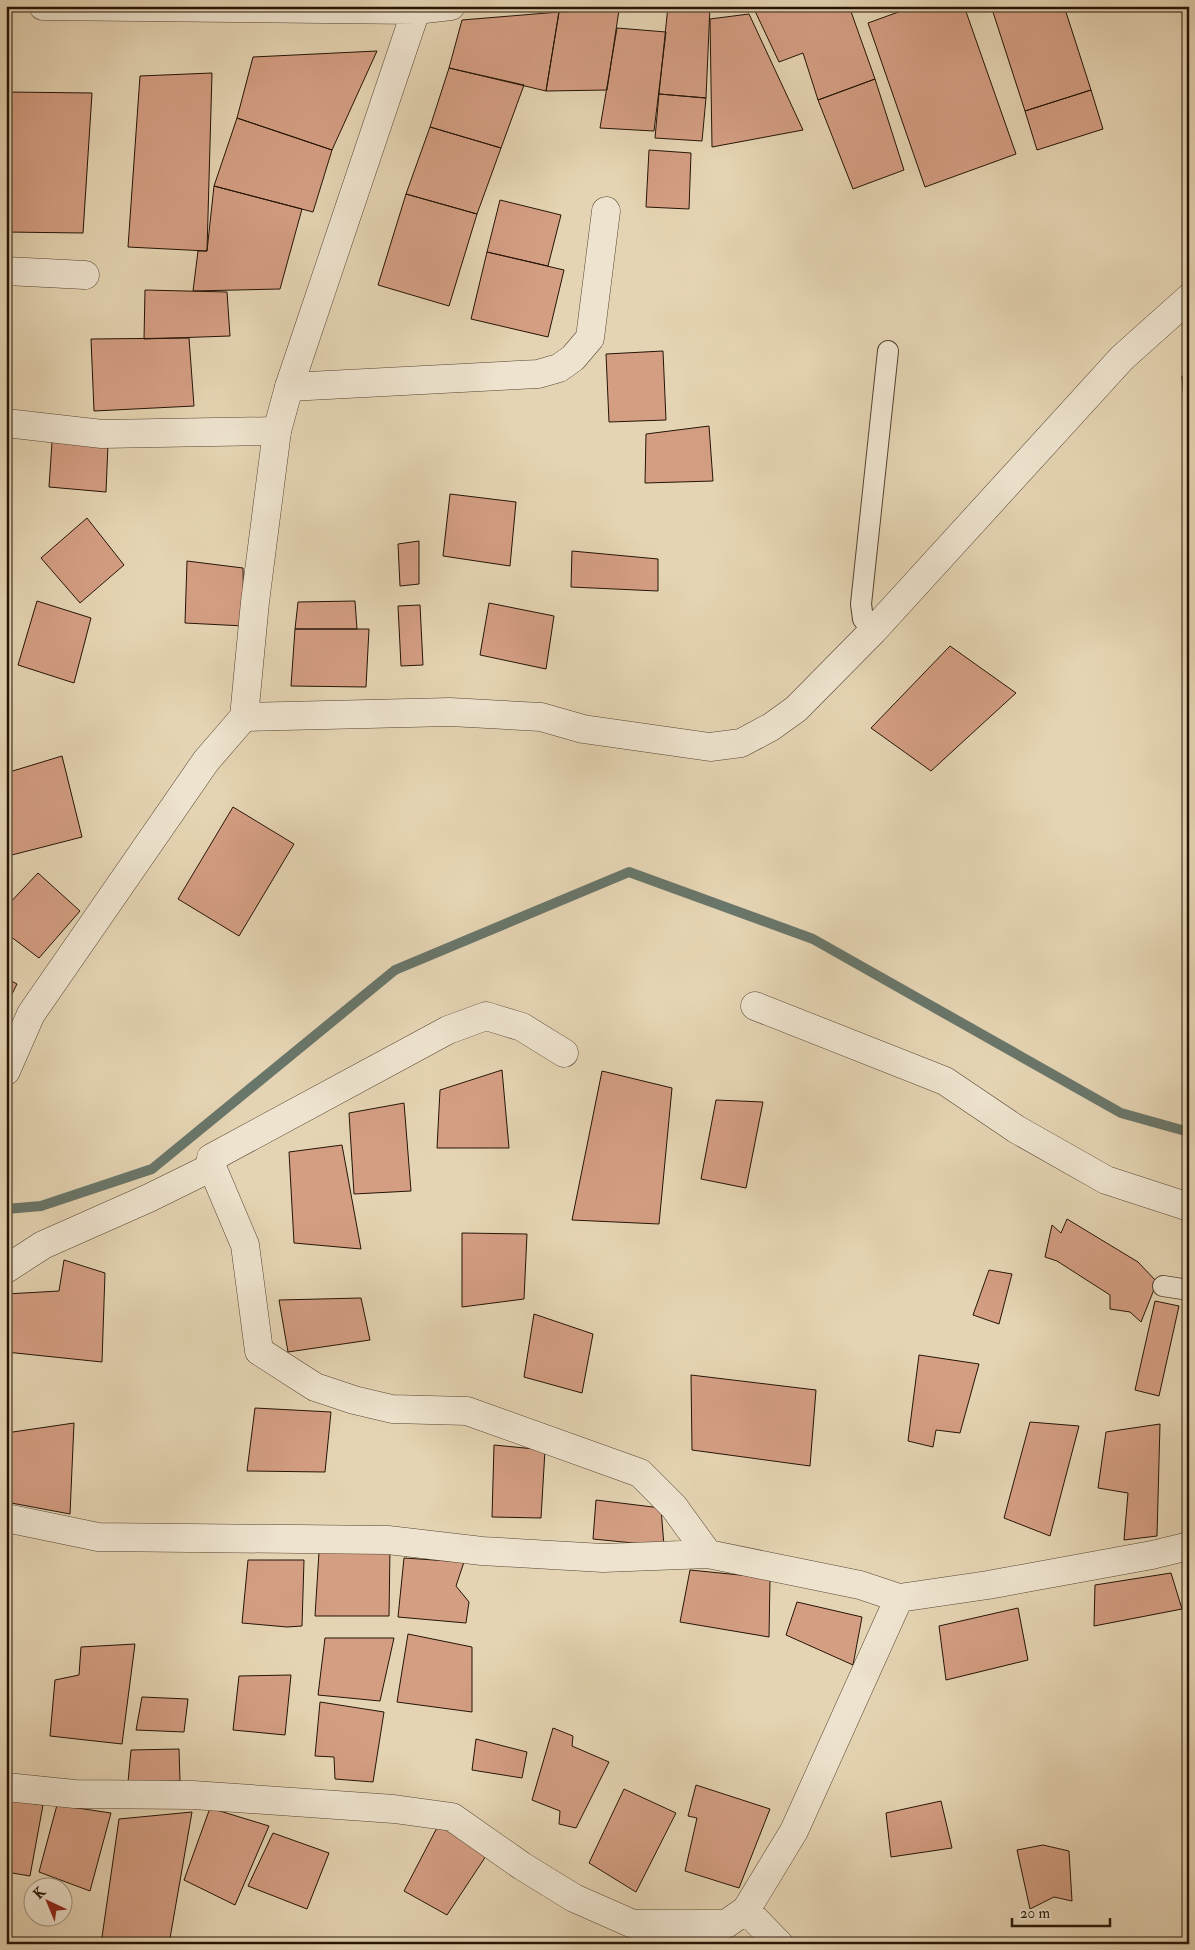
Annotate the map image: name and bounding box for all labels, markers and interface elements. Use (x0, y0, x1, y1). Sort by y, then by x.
north arrow (22, 1878, 72, 1928)
text: K (30, 1883, 50, 1903)
scale bar (1012, 1895, 1110, 1927)
text: 20 m (1020, 1904, 1050, 1923)

